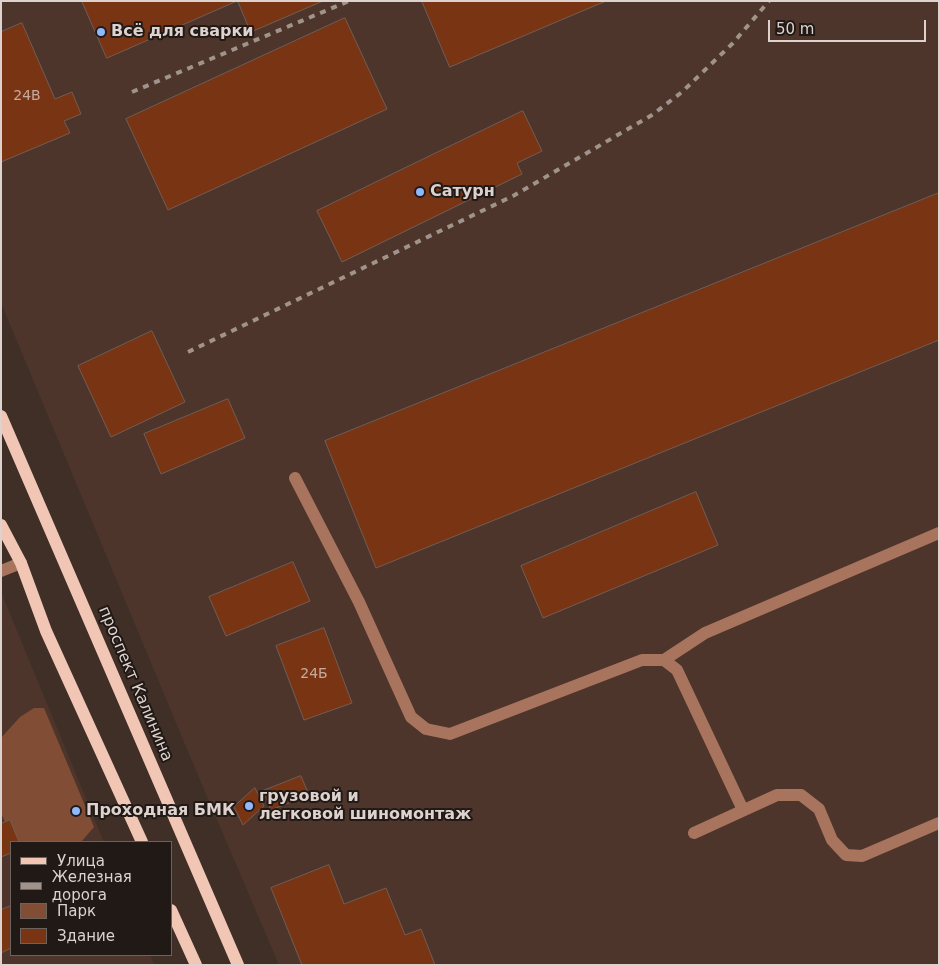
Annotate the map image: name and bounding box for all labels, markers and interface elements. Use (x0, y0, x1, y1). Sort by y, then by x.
scale bar (770, 10, 928, 42)
text: 50 m (776, 20, 814, 38)
place label: Всё для сварки (111, 22, 254, 42)
marker: Всё для сварки (95, 26, 107, 38)
house number: 24В (13, 88, 41, 104)
place label: Сатурн (430, 182, 495, 202)
marker: Сатурн (414, 186, 426, 198)
street label: проспект Калинина (94, 604, 176, 764)
house number: 24Б (300, 666, 328, 682)
place label: грузовой и легковой шиномонтаж (259, 787, 471, 825)
marker: грузовой и легковой шиномонтаж (243, 800, 255, 812)
place label: Проходная БМК (86, 801, 235, 821)
marker: Проходная БМК (70, 805, 82, 817)
legend (10, 841, 172, 956)
text: Улица (57, 852, 105, 870)
text: Железная дорога (52, 868, 132, 904)
text: Парк (57, 902, 96, 920)
text: Здание (57, 927, 115, 945)

